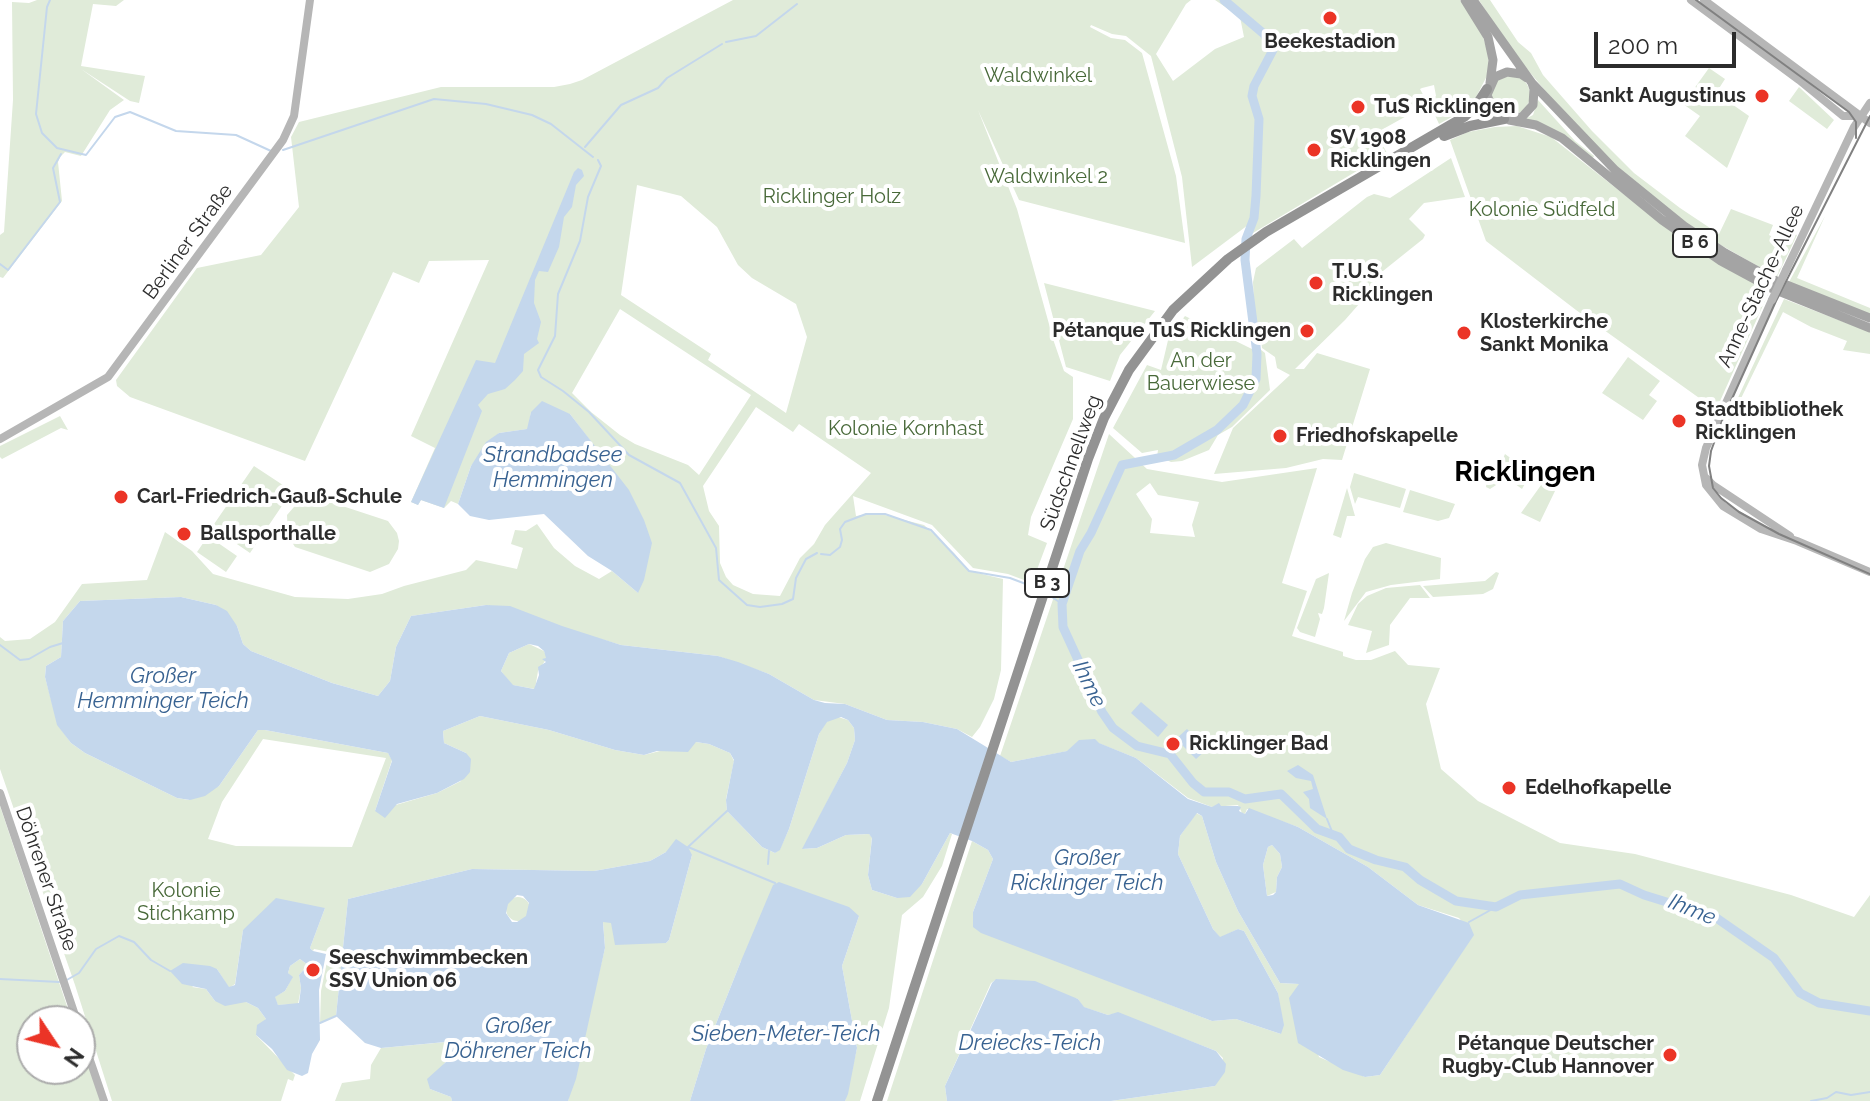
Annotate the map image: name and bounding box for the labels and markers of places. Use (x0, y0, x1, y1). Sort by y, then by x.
marker: Beekestadion (1321, 9, 1339, 27)
place label: Beekestadion (1264, 30, 1396, 54)
place label: Sankt Augustinus (1579, 84, 1746, 108)
marker: Sankt Augustinus (1753, 87, 1771, 105)
place label: TuS Ricklingen (1374, 95, 1516, 119)
marker: TuS Ricklingen (1349, 98, 1367, 116)
place label: SV 1908 Ricklingen (1330, 126, 1431, 173)
marker: SV 1908 Ricklingen (1305, 141, 1323, 159)
place label: T.U.S. Ricklingen (1332, 260, 1433, 307)
marker: T.U.S. Ricklingen (1307, 274, 1325, 292)
place label: Klosterkirche Sankt Monika (1480, 310, 1608, 357)
place label: Pétanque TuS Ricklingen (1052, 319, 1291, 343)
marker: Pétanque TuS Ricklingen (1298, 322, 1316, 340)
marker: Klosterkirche Sankt Monika (1455, 324, 1473, 342)
place label: Stadtbibliothek Ricklingen (1695, 398, 1843, 445)
marker: Stadtbibliothek Ricklingen (1670, 412, 1688, 430)
place label: Friedhofskapelle (1296, 424, 1458, 448)
marker: Friedhofskapelle (1271, 427, 1289, 445)
place label: Carl-Friedrich-Gauß-Schule (137, 485, 402, 509)
marker: Carl-Friedrich-Gauß-Schule (112, 488, 130, 506)
place label: Ballsporthalle (200, 522, 336, 546)
marker: Ballsporthalle (175, 525, 193, 543)
place label: Ricklinger Bad (1189, 732, 1328, 756)
marker: Ricklinger Bad (1164, 735, 1182, 753)
place label: Edelhofkapelle (1525, 776, 1671, 800)
marker: Edelhofkapelle (1500, 779, 1518, 797)
place label: Seeschwimmbecken SSV Union 06 (329, 946, 528, 993)
marker: Seeschwimmbecken SSV Union 06 (304, 961, 322, 979)
place label: Pétanque Deutscher Rugby-Club Hannover (1442, 1032, 1654, 1079)
marker: Pétanque Deutscher Rugby-Club Hannover (1661, 1046, 1679, 1064)

